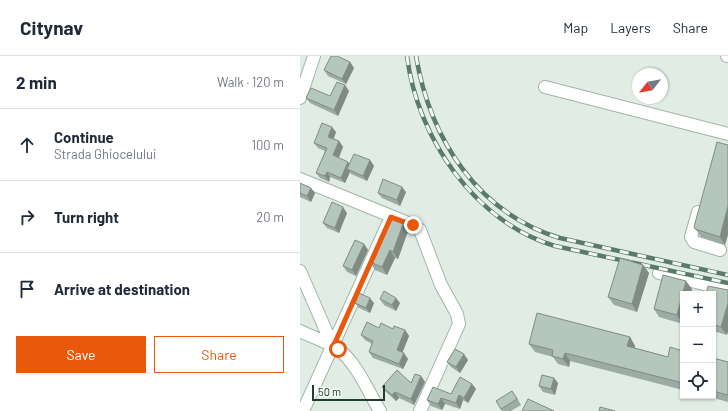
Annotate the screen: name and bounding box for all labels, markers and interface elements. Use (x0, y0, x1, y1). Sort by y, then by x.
text: Citynav (20, 16, 83, 39)
text: Map (563, 19, 588, 36)
text: Layers (610, 19, 651, 36)
text: Share (673, 19, 708, 36)
north arrow (632, 68, 668, 104)
text: 2 min (16, 72, 57, 92)
text: Walk · 120 m (217, 74, 284, 90)
text: Continue (54, 128, 114, 146)
icon: ahead (16, 134, 38, 156)
text: 100 m (251, 137, 284, 153)
text: Strada Ghiocelului (54, 146, 156, 162)
icon: right (16, 206, 38, 228)
text: Turn right (54, 208, 119, 226)
text: 20 m (256, 209, 284, 225)
route end (404, 216, 422, 234)
icon: arrive (16, 278, 38, 300)
text: Arrive at destination (54, 280, 190, 298)
map controls (680, 291, 716, 399)
button: + (680, 291, 716, 327)
button: − (680, 327, 716, 363)
button: Save (16, 336, 146, 373)
button: Share (154, 336, 284, 373)
route start (329, 340, 347, 358)
button: locate (680, 363, 716, 399)
scale bar (312, 383, 385, 402)
text: 50 m (318, 385, 341, 398)

